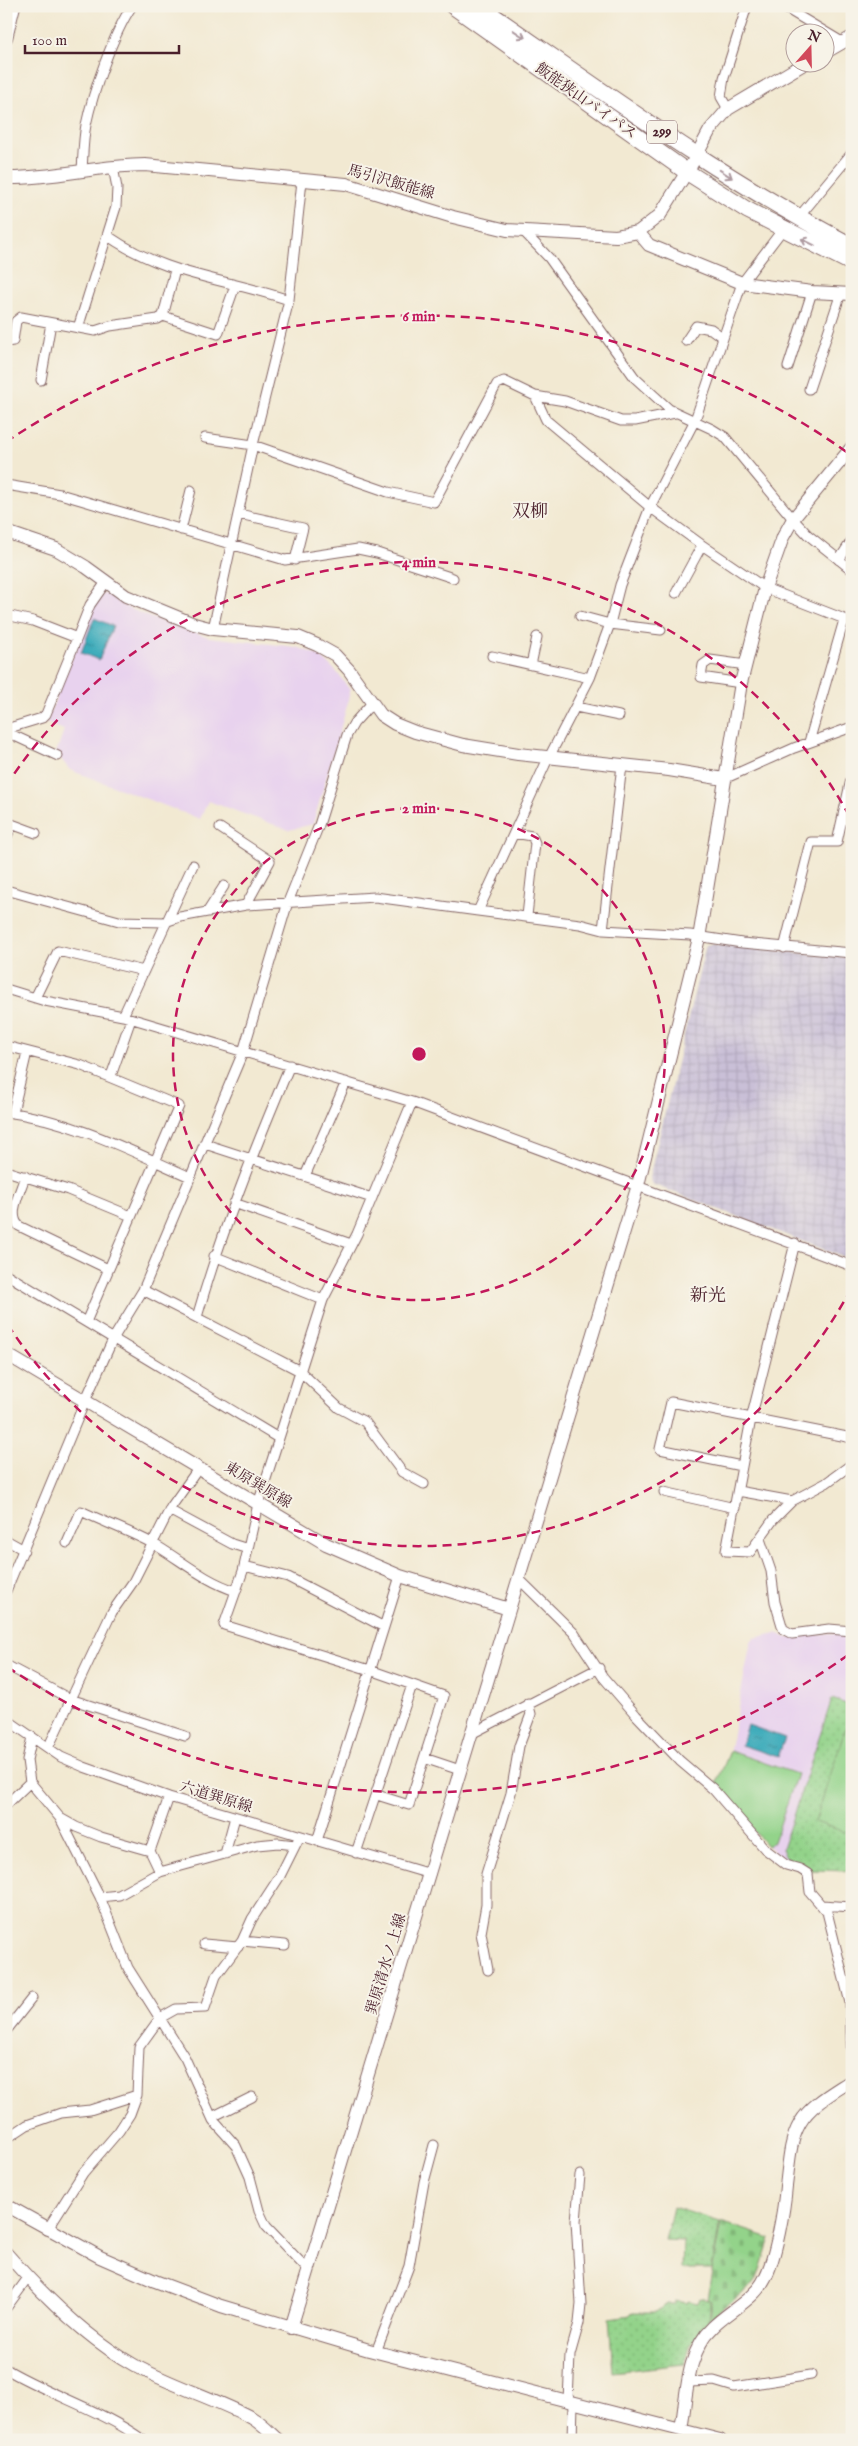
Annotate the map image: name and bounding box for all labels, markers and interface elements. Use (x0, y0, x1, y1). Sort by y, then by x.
scale bar (25, 22, 179, 54)
north arrow (786, 22, 836, 72)
text: N (804, 26, 823, 47)
one-way arrow (512, 29, 526, 39)
text: 100 m (32, 31, 68, 50)
street label: 飯能狭山バイパス (532, 59, 640, 143)
road number: 299 (647, 120, 677, 144)
street label: 馬引沢飯能線 (345, 160, 437, 204)
one-way arrow (718, 170, 732, 180)
one-way arrow (801, 237, 816, 246)
text: 6 min (402, 307, 436, 326)
district label: 双柳 (512, 501, 548, 524)
text: 4 min (402, 553, 436, 572)
text: 2 min (402, 799, 436, 818)
centre of rings (410, 1045, 428, 1063)
district label: 新光 (690, 1285, 726, 1308)
street label: 東原巽原線 (221, 1458, 295, 1512)
street label: 六道巽原線 (177, 1777, 255, 1817)
street label: 巽原清水ノ上線 (362, 1911, 410, 2017)

